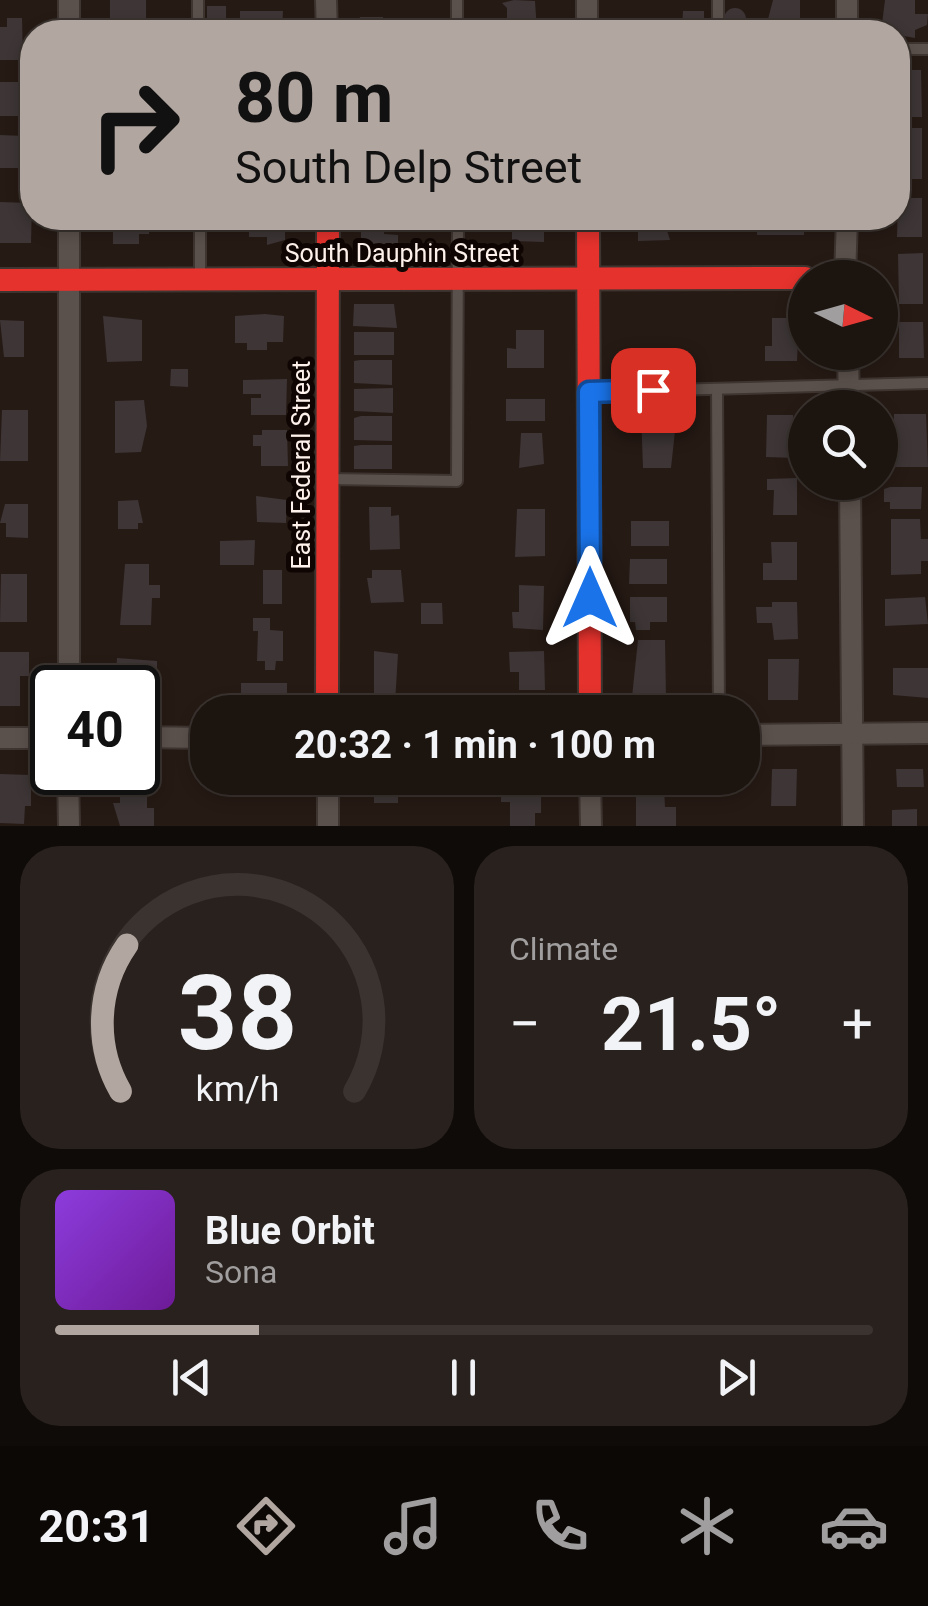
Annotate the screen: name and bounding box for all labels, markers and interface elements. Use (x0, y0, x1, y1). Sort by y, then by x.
text: 80 m (235, 57, 393, 139)
icon: right (70, 60, 200, 190)
text: South Delp Street (235, 141, 582, 194)
street label: South Dauphin Street (285, 239, 519, 268)
north arrow (788, 260, 898, 370)
map controls (788, 260, 898, 500)
pin (611, 348, 696, 433)
street label: East Federal Street (287, 360, 316, 570)
icon: arrive (626, 363, 681, 418)
button: search (788, 390, 898, 500)
position arrow (538, 546, 642, 650)
speed limit sign: 40 (30, 665, 160, 795)
text: 20:32 · 1 min · 100 m (294, 723, 656, 767)
text: Climate (509, 930, 618, 968)
text: 38 (177, 953, 297, 1074)
text: 21.5° (601, 980, 781, 1068)
text: − (509, 992, 540, 1056)
text: + (842, 992, 873, 1056)
text: km/h (195, 1068, 279, 1110)
text: Blue Orbit (205, 1209, 375, 1253)
text: Sona (205, 1253, 277, 1291)
icon: previous (164, 1350, 219, 1405)
icon: pause (436, 1350, 491, 1405)
icon: next (709, 1350, 764, 1405)
icon: directions (231, 1491, 301, 1561)
icon: music (378, 1491, 448, 1561)
icon: phone (525, 1491, 595, 1561)
icon: climate (672, 1491, 742, 1561)
icon: car (819, 1491, 889, 1561)
text: 20:31 (39, 1500, 154, 1553)

